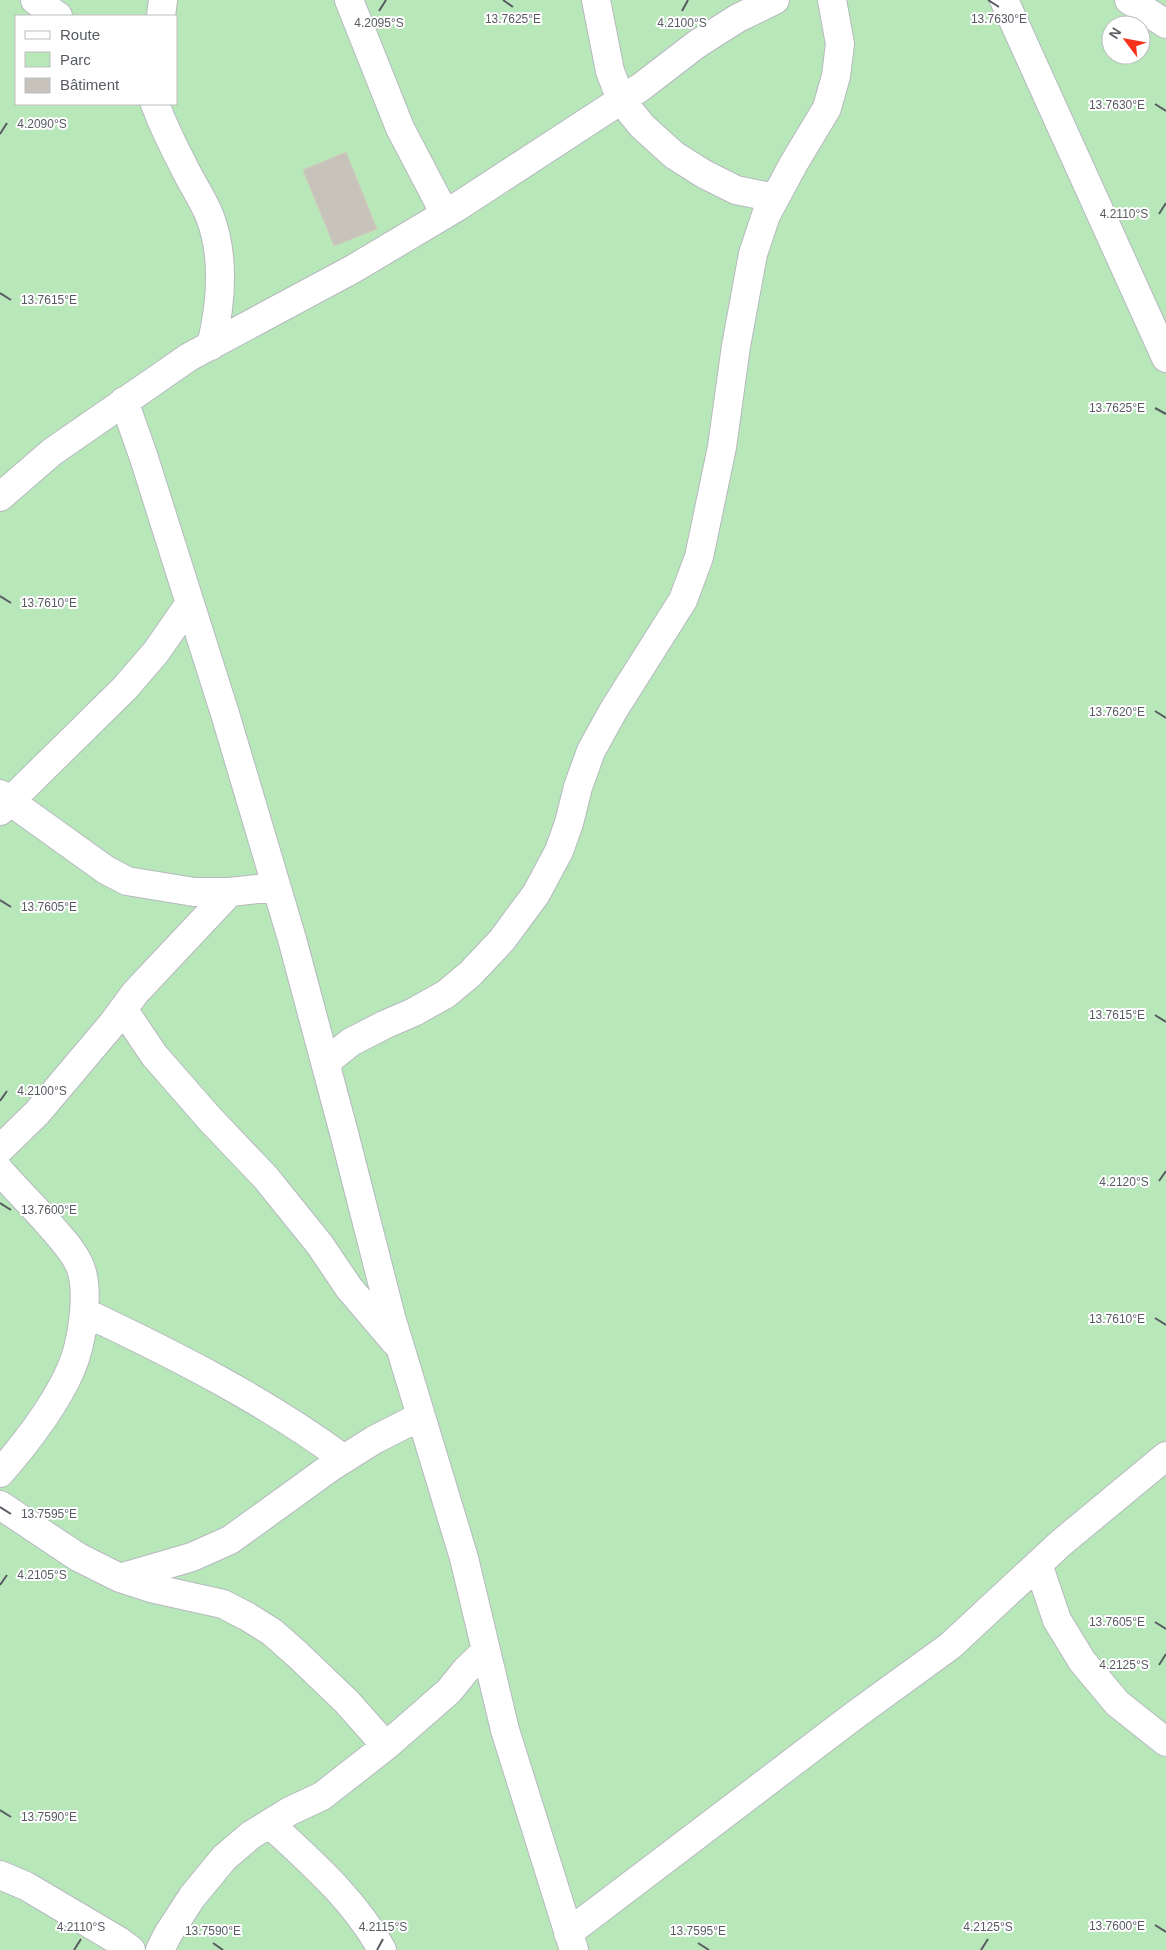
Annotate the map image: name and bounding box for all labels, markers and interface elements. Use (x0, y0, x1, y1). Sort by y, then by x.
text: 13.7625°E (485, 12, 541, 26)
text: 13.7630°E (971, 12, 1027, 26)
legend (15, 15, 178, 105)
north arrow (1101, 15, 1151, 65)
text: 4.2095°S (354, 16, 404, 30)
text: 4.2100°S (657, 16, 707, 30)
text: N (1106, 25, 1124, 42)
text: Route (60, 26, 100, 43)
text: Parc (60, 51, 91, 68)
text: Bâtiment (60, 76, 120, 93)
text: 13.7630°E (1089, 98, 1145, 112)
text: 4.2090°S (17, 117, 67, 131)
text: 4.2110°S (1100, 207, 1148, 221)
text: 13.7615°E (21, 293, 77, 307)
text: 13.7625°E (1089, 401, 1145, 415)
text: 13.7610°E (21, 596, 77, 610)
text: 13.7620°E (1089, 705, 1145, 719)
text: 13.7605°E (21, 900, 77, 914)
text: 13.7615°E (1089, 1008, 1145, 1022)
text: 4.2100°S (17, 1084, 67, 1098)
text: 4.2120°S (1099, 1175, 1149, 1189)
text: 13.7600°E (21, 1203, 77, 1217)
text: 13.7610°E (1089, 1312, 1145, 1326)
text: 13.7595°E (21, 1507, 77, 1521)
text: 4.2105°S (17, 1568, 67, 1582)
text: 13.7605°E (1089, 1615, 1145, 1629)
text: 4.2125°S (1099, 1658, 1149, 1672)
text: 13.7590°E (21, 1810, 77, 1824)
text: 13.7600°E (1089, 1919, 1145, 1933)
text: 4.2110°S (57, 1920, 105, 1934)
text: 4.2115°S (359, 1920, 407, 1934)
text: 4.2125°S (963, 1920, 1013, 1934)
text: 13.7590°E (185, 1924, 241, 1938)
text: 13.7595°E (670, 1924, 726, 1938)

